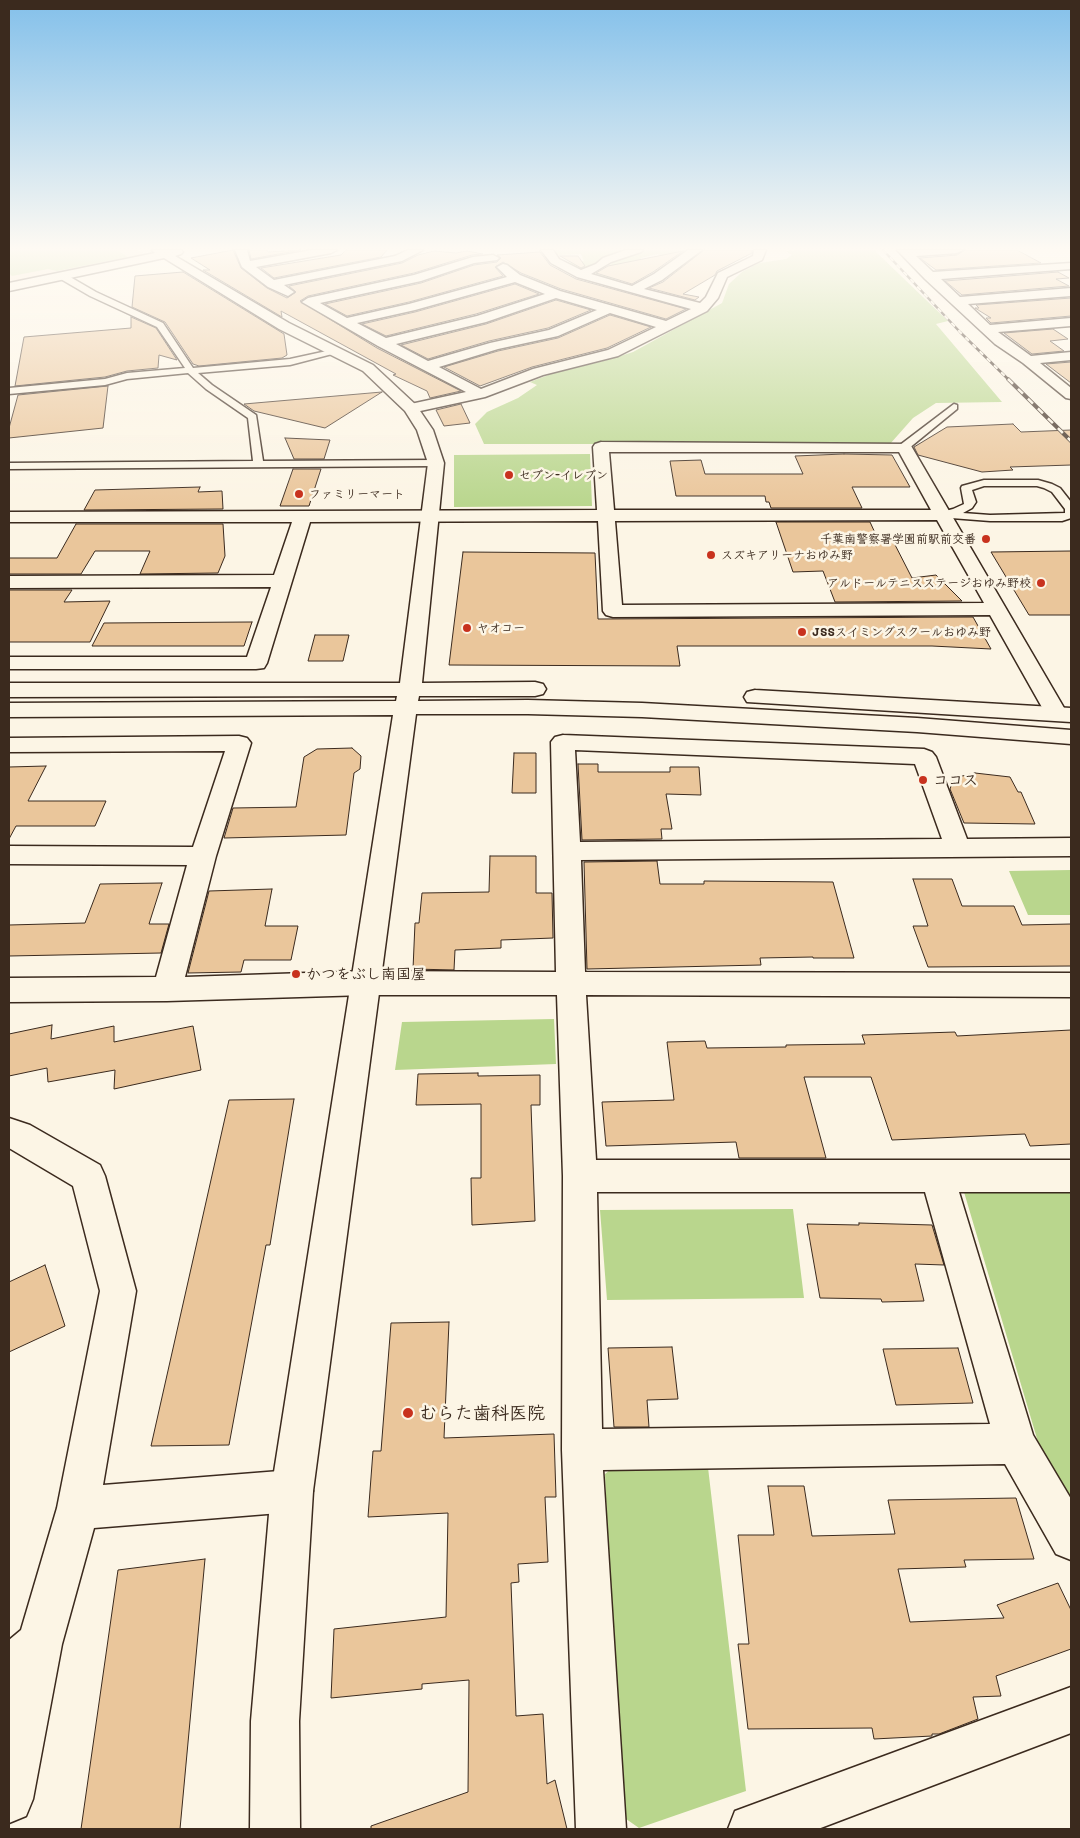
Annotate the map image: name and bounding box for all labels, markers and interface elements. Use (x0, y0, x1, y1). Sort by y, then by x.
place label: セブン-イレブン (519, 468, 608, 482)
marker: セブン-イレブン (503, 469, 515, 481)
place label: ファミリーマート (309, 487, 405, 501)
marker: ファミリーマート (293, 488, 305, 500)
place label: 千葉南警察署学園前駅前交番 (820, 532, 976, 546)
marker: 千葉南警察署学園前駅前交番 (980, 533, 992, 545)
place label: スズキアリーナおゆみ野 (721, 548, 853, 562)
marker: スズキアリーナおゆみ野 (705, 549, 717, 561)
place label: アルドールテニスステージおゆみ野校 (827, 576, 1031, 590)
marker: アルドールテニスステージおゆみ野校 (1035, 577, 1047, 589)
place label: ヤオコー (477, 621, 525, 635)
marker: ヤオコー (461, 622, 473, 634)
place label: JSSスイミングスクールおゆみ野 (812, 625, 991, 639)
marker: JSSスイミングスクールおゆみ野 (796, 626, 808, 638)
place label: ココス (933, 771, 978, 789)
marker: ココス (917, 774, 929, 786)
place label: かつをぶし南国屋 (306, 965, 426, 983)
marker: かつをぶし南国屋 (290, 968, 302, 980)
place label: むらた歯科医院 (419, 1402, 545, 1424)
marker: むらた歯科医院 (401, 1406, 415, 1420)

